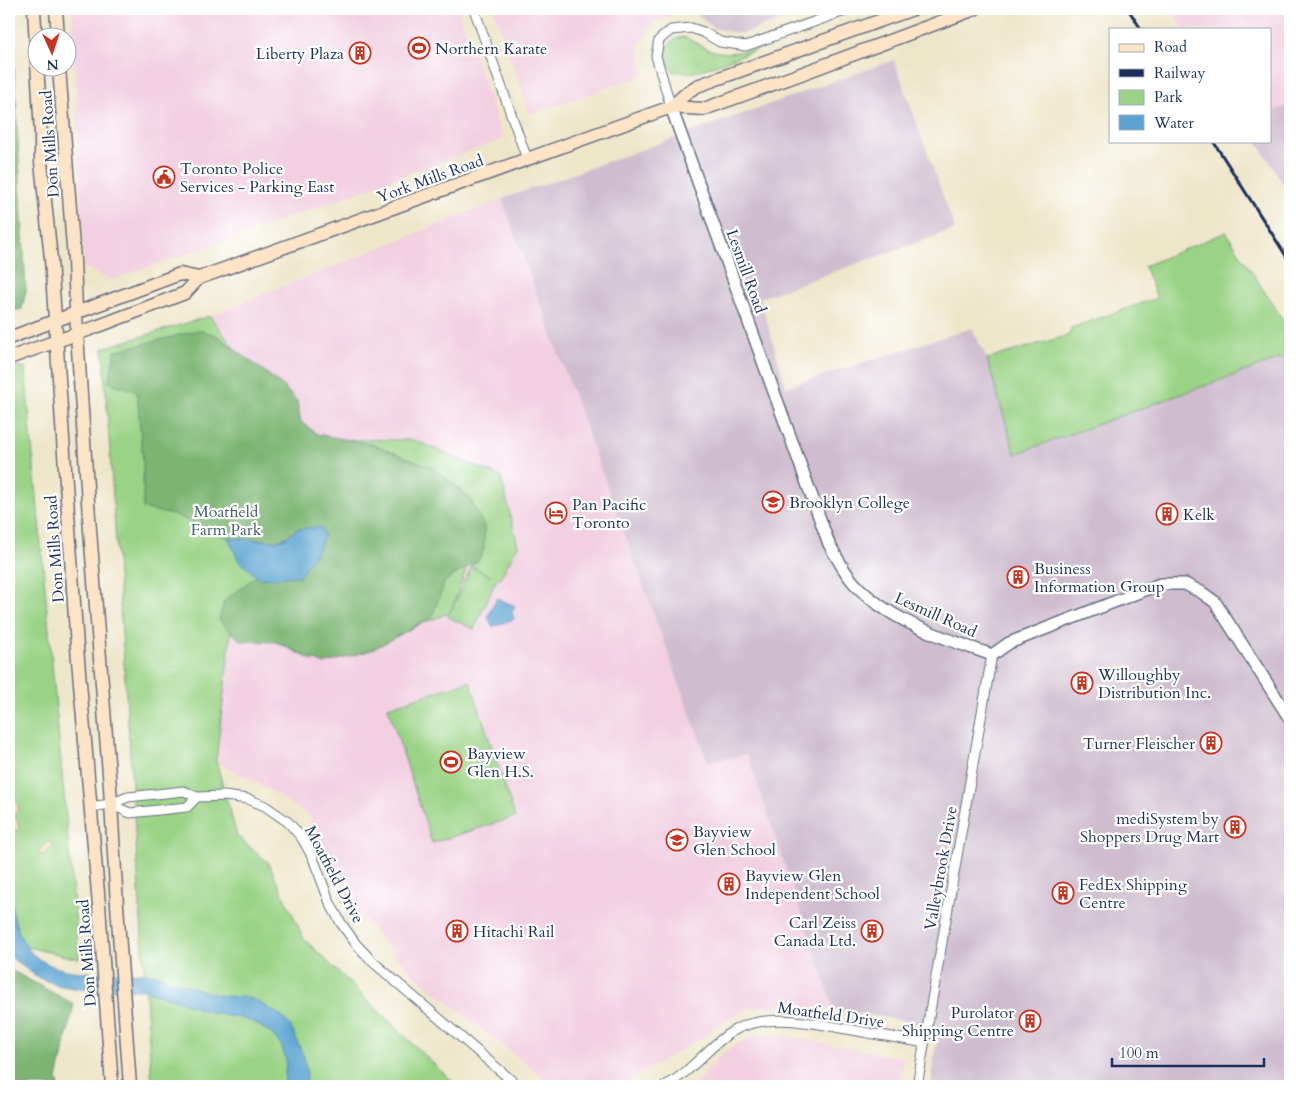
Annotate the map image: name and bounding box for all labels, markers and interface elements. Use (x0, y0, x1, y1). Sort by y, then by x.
north arrow (28, 28, 78, 78)
legend (1109, 28, 1272, 142)
sports icon: Northern Karate (407, 36, 431, 60)
text: Road (1154, 37, 1187, 57)
place label: Northern Karate (435, 38, 547, 60)
building icon: Liberty Plaza (348, 41, 372, 65)
place label: Liberty Plaza (256, 43, 344, 65)
text: N (46, 55, 59, 74)
text: Railway (1154, 63, 1205, 83)
text: Park (1154, 87, 1183, 107)
street label: Don Mills Road (35, 89, 65, 198)
text: Water (1153, 113, 1195, 133)
street label: York Mills Road (374, 149, 487, 208)
place label: Toronto Police Services - Parking East (180, 158, 334, 198)
public building icon: Toronto Police Services - Parking East (152, 165, 176, 189)
street label: Lesmill Road (721, 226, 772, 317)
school or university icon: Brooklyn College (761, 490, 785, 514)
place label: Brooklyn College (789, 492, 910, 514)
street label: Don Mills Road (40, 494, 70, 603)
place label: Pan Pacific Toronto (572, 494, 646, 534)
park label: Moatfield Farm Park (191, 501, 262, 541)
hotel icon: Pan Pacific Toronto (544, 501, 568, 525)
building icon: Kelk (1155, 502, 1179, 526)
place label: Kelk (1183, 504, 1215, 526)
place label: Business Information Group (1034, 558, 1164, 598)
building icon: Business Information Group (1006, 565, 1030, 589)
street label: Lesmill Road (891, 587, 981, 643)
place label: Willoughby Distribution Inc. (1097, 664, 1211, 704)
building icon: Willoughby Distribution Inc. (1070, 671, 1094, 695)
building icon: Turner Fleischer (1199, 731, 1223, 755)
place label: Turner Fleischer (1083, 733, 1195, 755)
place label: Bayview Glen H.S. (467, 743, 534, 783)
sports icon: Bayview Glen H.S. (439, 750, 463, 774)
street label: Valleybrook Drive (919, 804, 963, 932)
place label: mediSystem by Shoppers Drug Mart (1080, 808, 1220, 848)
building icon: mediSystem by Shoppers Drug Mart (1223, 815, 1247, 839)
place label: Bayview Glen School (693, 821, 776, 861)
street label: Moatfield Drive (299, 822, 369, 927)
school or university icon: Bayview Glen School (665, 828, 689, 852)
place label: Bayview Glen Independent School (745, 865, 880, 905)
building icon: Bayview Glen Independent School (717, 872, 741, 896)
place label: FedEx Shipping Centre (1079, 874, 1187, 914)
building icon: FedEx Shipping Centre (1051, 881, 1075, 905)
street label: Don Mills Road (72, 898, 102, 1007)
place label: Carl Zeiss Canada Ltd. (774, 912, 856, 952)
building icon: Hitachi Rail (445, 919, 469, 943)
building icon: Carl Zeiss Canada Ltd. (860, 919, 884, 943)
place label: Hitachi Rail (473, 921, 554, 943)
street label: Moatfield Drive (776, 997, 886, 1033)
place label: Purolator Shipping Centre (902, 1002, 1014, 1042)
building icon: Purolator Shipping Centre (1018, 1009, 1042, 1033)
scale bar (1112, 1035, 1264, 1067)
text: 100 m (1119, 1043, 1159, 1063)

